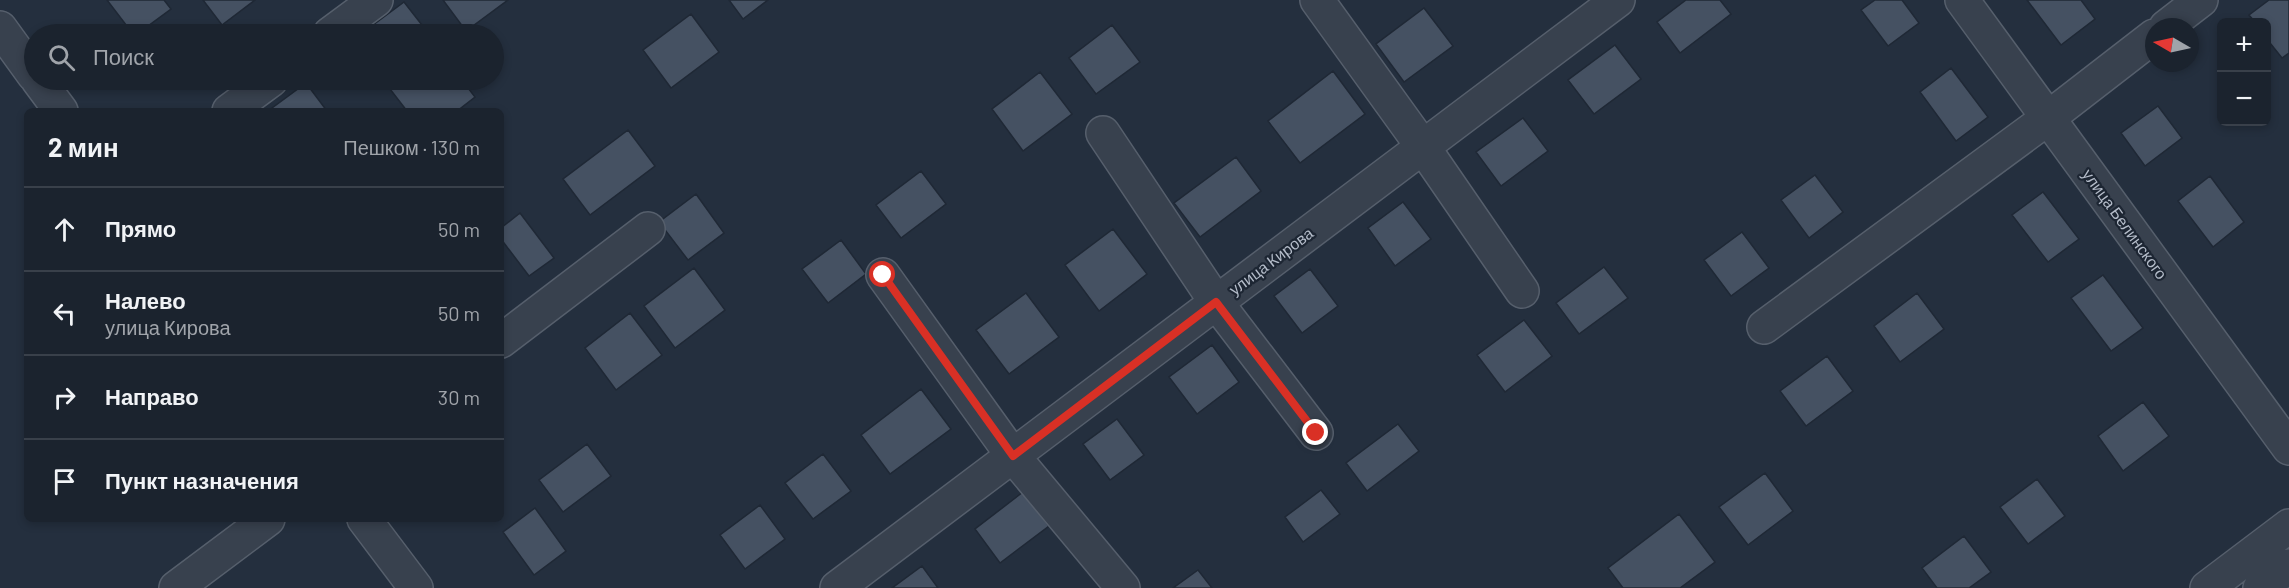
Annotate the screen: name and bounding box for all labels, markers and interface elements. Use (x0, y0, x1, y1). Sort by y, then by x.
north arrow (2145, 18, 2199, 72)
map controls (2217, 18, 2271, 126)
button: + (2217, 18, 2271, 72)
search box (24, 24, 504, 90)
icon: search (45, 41, 78, 74)
text: Поиск (93, 43, 154, 69)
button: − (2217, 72, 2271, 126)
text: 2 мин (48, 131, 119, 162)
text: Пешком · 130 m (343, 135, 480, 159)
street label: улица Белинского (2079, 165, 2172, 283)
icon: ahead (48, 213, 81, 246)
text: Прямо (105, 215, 176, 241)
text: 50 m (438, 217, 480, 241)
street label: улица Кирова (1225, 223, 1317, 298)
route start (869, 261, 895, 287)
text: Налево (105, 287, 186, 313)
icon: left (48, 297, 81, 330)
text: 50 m (438, 301, 480, 325)
text: улица Кирова (105, 315, 231, 339)
icon: right (48, 381, 81, 414)
text: Направо (105, 383, 199, 409)
text: 30 m (438, 385, 480, 409)
route end (1302, 419, 1328, 445)
icon: arrive (48, 465, 81, 498)
text: Пункт назначения (105, 467, 299, 493)

